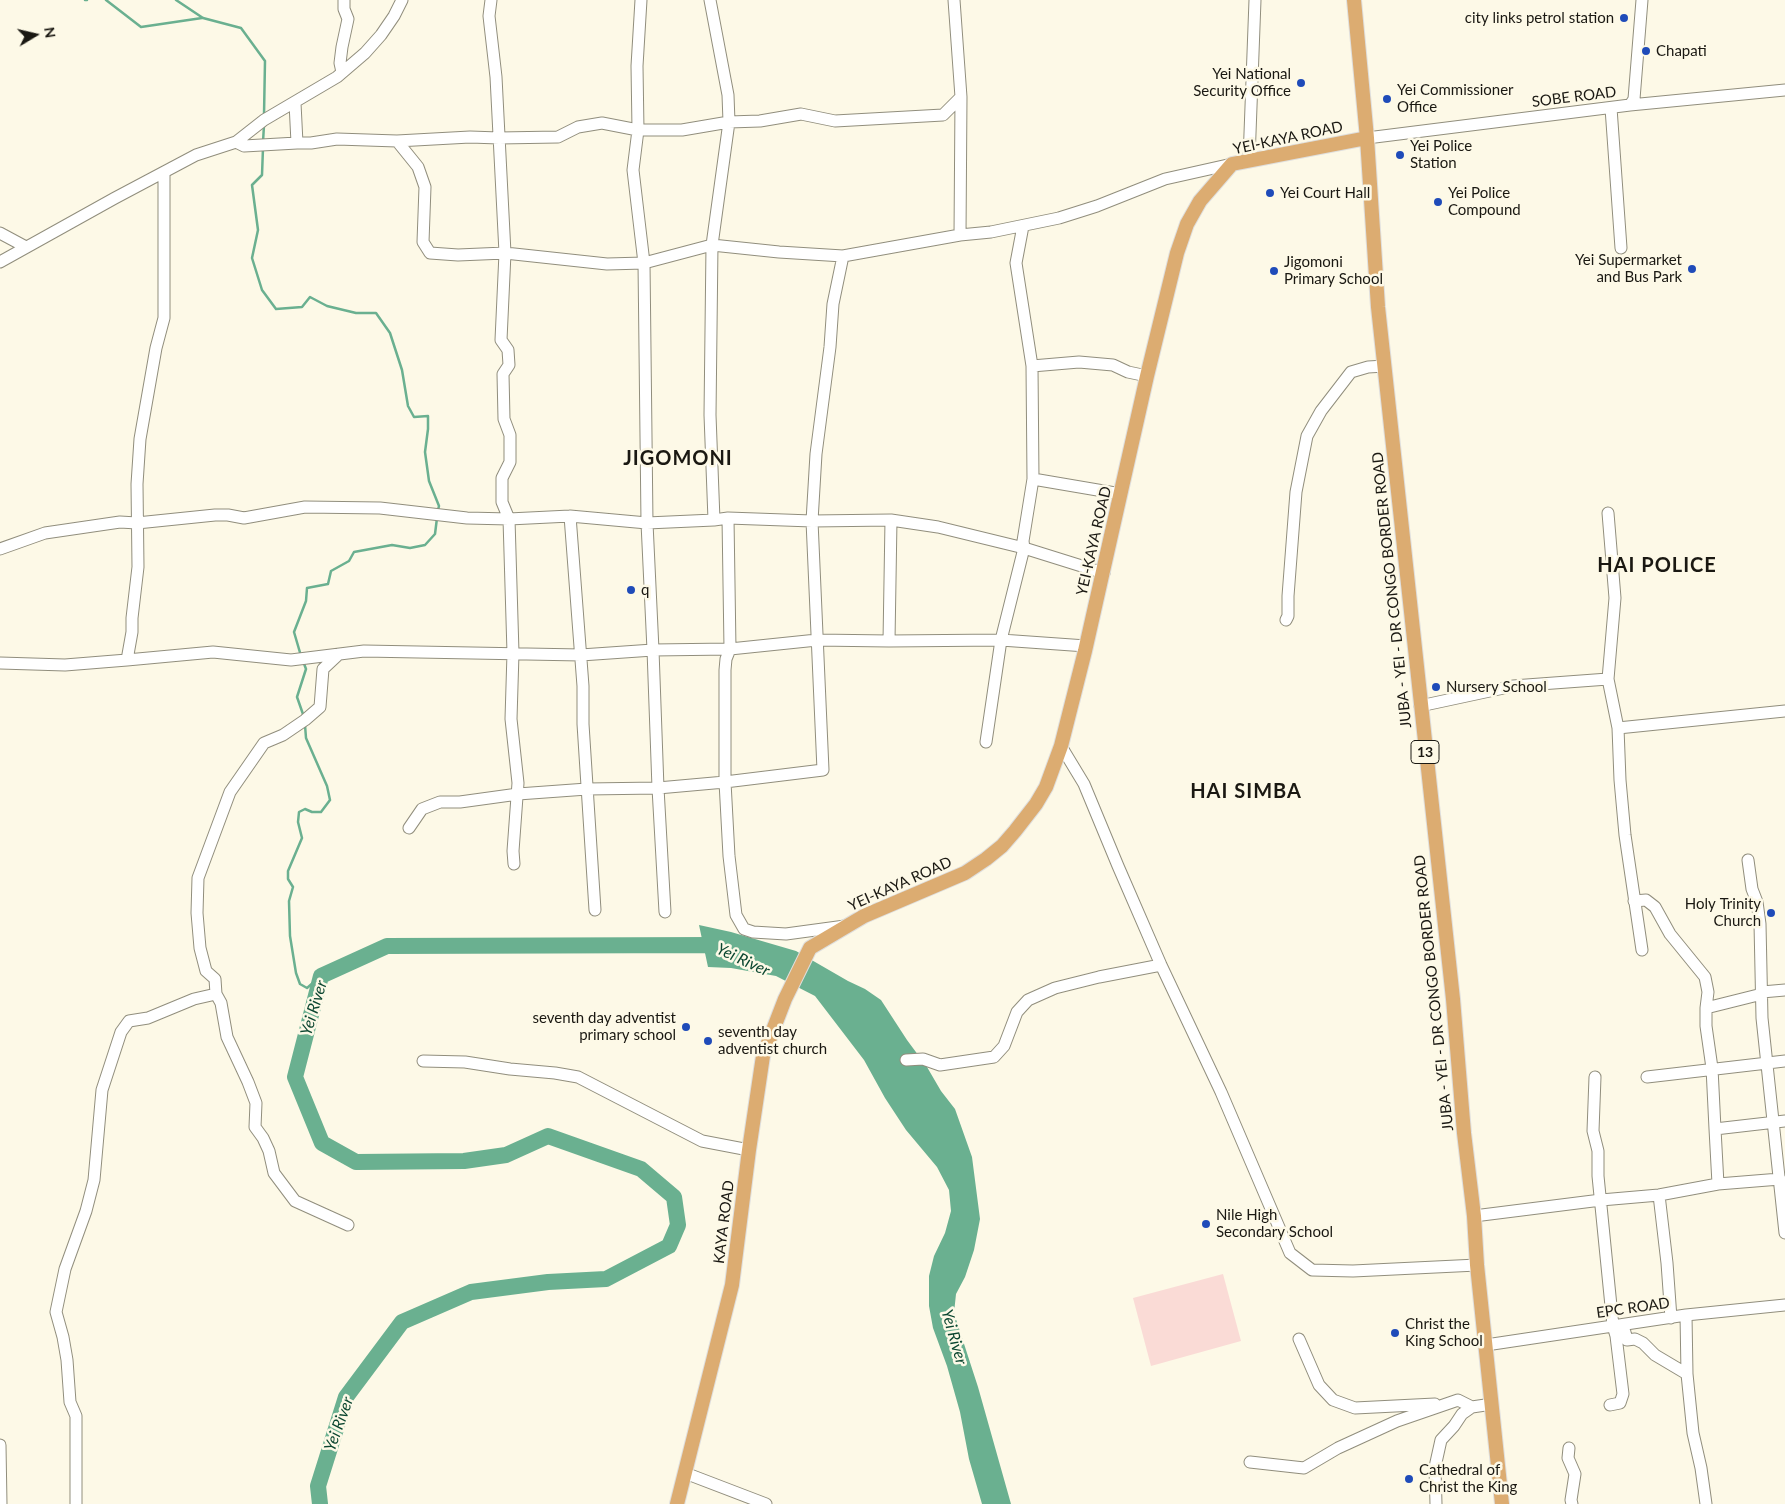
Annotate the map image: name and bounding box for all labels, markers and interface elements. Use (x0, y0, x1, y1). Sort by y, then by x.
place label: city links petrol station (1465, 9, 1614, 27)
north arrow (10, 10, 60, 60)
marker: city links petrol station (1618, 12, 1630, 24)
text: N (41, 26, 60, 39)
place label: Chapati (1656, 42, 1707, 60)
marker: Chapati (1640, 45, 1652, 57)
place label: Yei National Security Office (1193, 65, 1291, 100)
marker: Yei National Security Office (1295, 77, 1307, 89)
place label: Yei Commissioner Office (1397, 81, 1514, 116)
street label: SOBE ROAD (1531, 83, 1617, 111)
marker: Yei Commissioner Office (1381, 93, 1393, 105)
street label: YEI-KAYA ROAD (1231, 118, 1345, 158)
place label: Yei Police Station (1410, 137, 1472, 172)
marker: Yei Police Station (1394, 149, 1406, 161)
place label: Yei Court Hall (1280, 184, 1370, 202)
place label: Yei Police Compound (1448, 184, 1521, 219)
marker: Yei Court Hall (1264, 187, 1276, 199)
marker: Yei Police Compound (1432, 196, 1444, 208)
place label: Yei Supermarket and Bus Park (1575, 251, 1682, 286)
place label: Jigomoni Primary School (1284, 253, 1383, 288)
marker: Yei Supermarket and Bus Park (1686, 263, 1698, 275)
marker: Jigomoni Primary School (1268, 265, 1280, 277)
district label: JIGOMONI (622, 447, 734, 471)
street label: JUBA - YEI - DR CONGO BORDER ROAD (1369, 451, 1415, 729)
street label: YEI-KAYA ROAD (1073, 485, 1115, 597)
district label: HAI POLICE (1596, 554, 1718, 578)
place label: q (641, 581, 649, 599)
marker: q (625, 584, 637, 596)
place label: Nursery School (1446, 678, 1547, 696)
marker: Nursery School (1430, 681, 1442, 693)
road number: 13 (1411, 740, 1439, 764)
district label: HAI SIMBA (1189, 780, 1303, 804)
street label: YEI-KAYA ROAD (845, 853, 955, 915)
street label: JUBA - YEI - DR CONGO BORDER ROAD (1411, 854, 1457, 1132)
place label: Holy Trinity Church (1685, 895, 1761, 930)
marker: Holy Trinity Church (1765, 907, 1777, 919)
water label: Yei River (713, 939, 773, 981)
water label: Yei River (297, 978, 331, 1038)
place label: seventh day adventist primary school (533, 1009, 676, 1044)
marker: seventh day adventist primary school (680, 1021, 692, 1033)
place label: seventh day adventist church (718, 1023, 827, 1058)
marker: seventh day adventist church (702, 1035, 714, 1047)
street label: KAYA ROAD (710, 1179, 738, 1265)
place label: Nile High Secondary School (1216, 1206, 1333, 1241)
marker: Nile High Secondary School (1200, 1218, 1212, 1230)
street label: EPC ROAD (1595, 1294, 1671, 1322)
water label: Yei River (937, 1307, 971, 1367)
place label: Christ the King School (1405, 1315, 1483, 1350)
marker: Christ the King School (1389, 1327, 1401, 1339)
water label: Yei River (320, 1394, 358, 1454)
place label: Cathedral of Christ the King (1419, 1461, 1517, 1496)
marker: Cathedral of Christ the King (1403, 1473, 1415, 1485)

